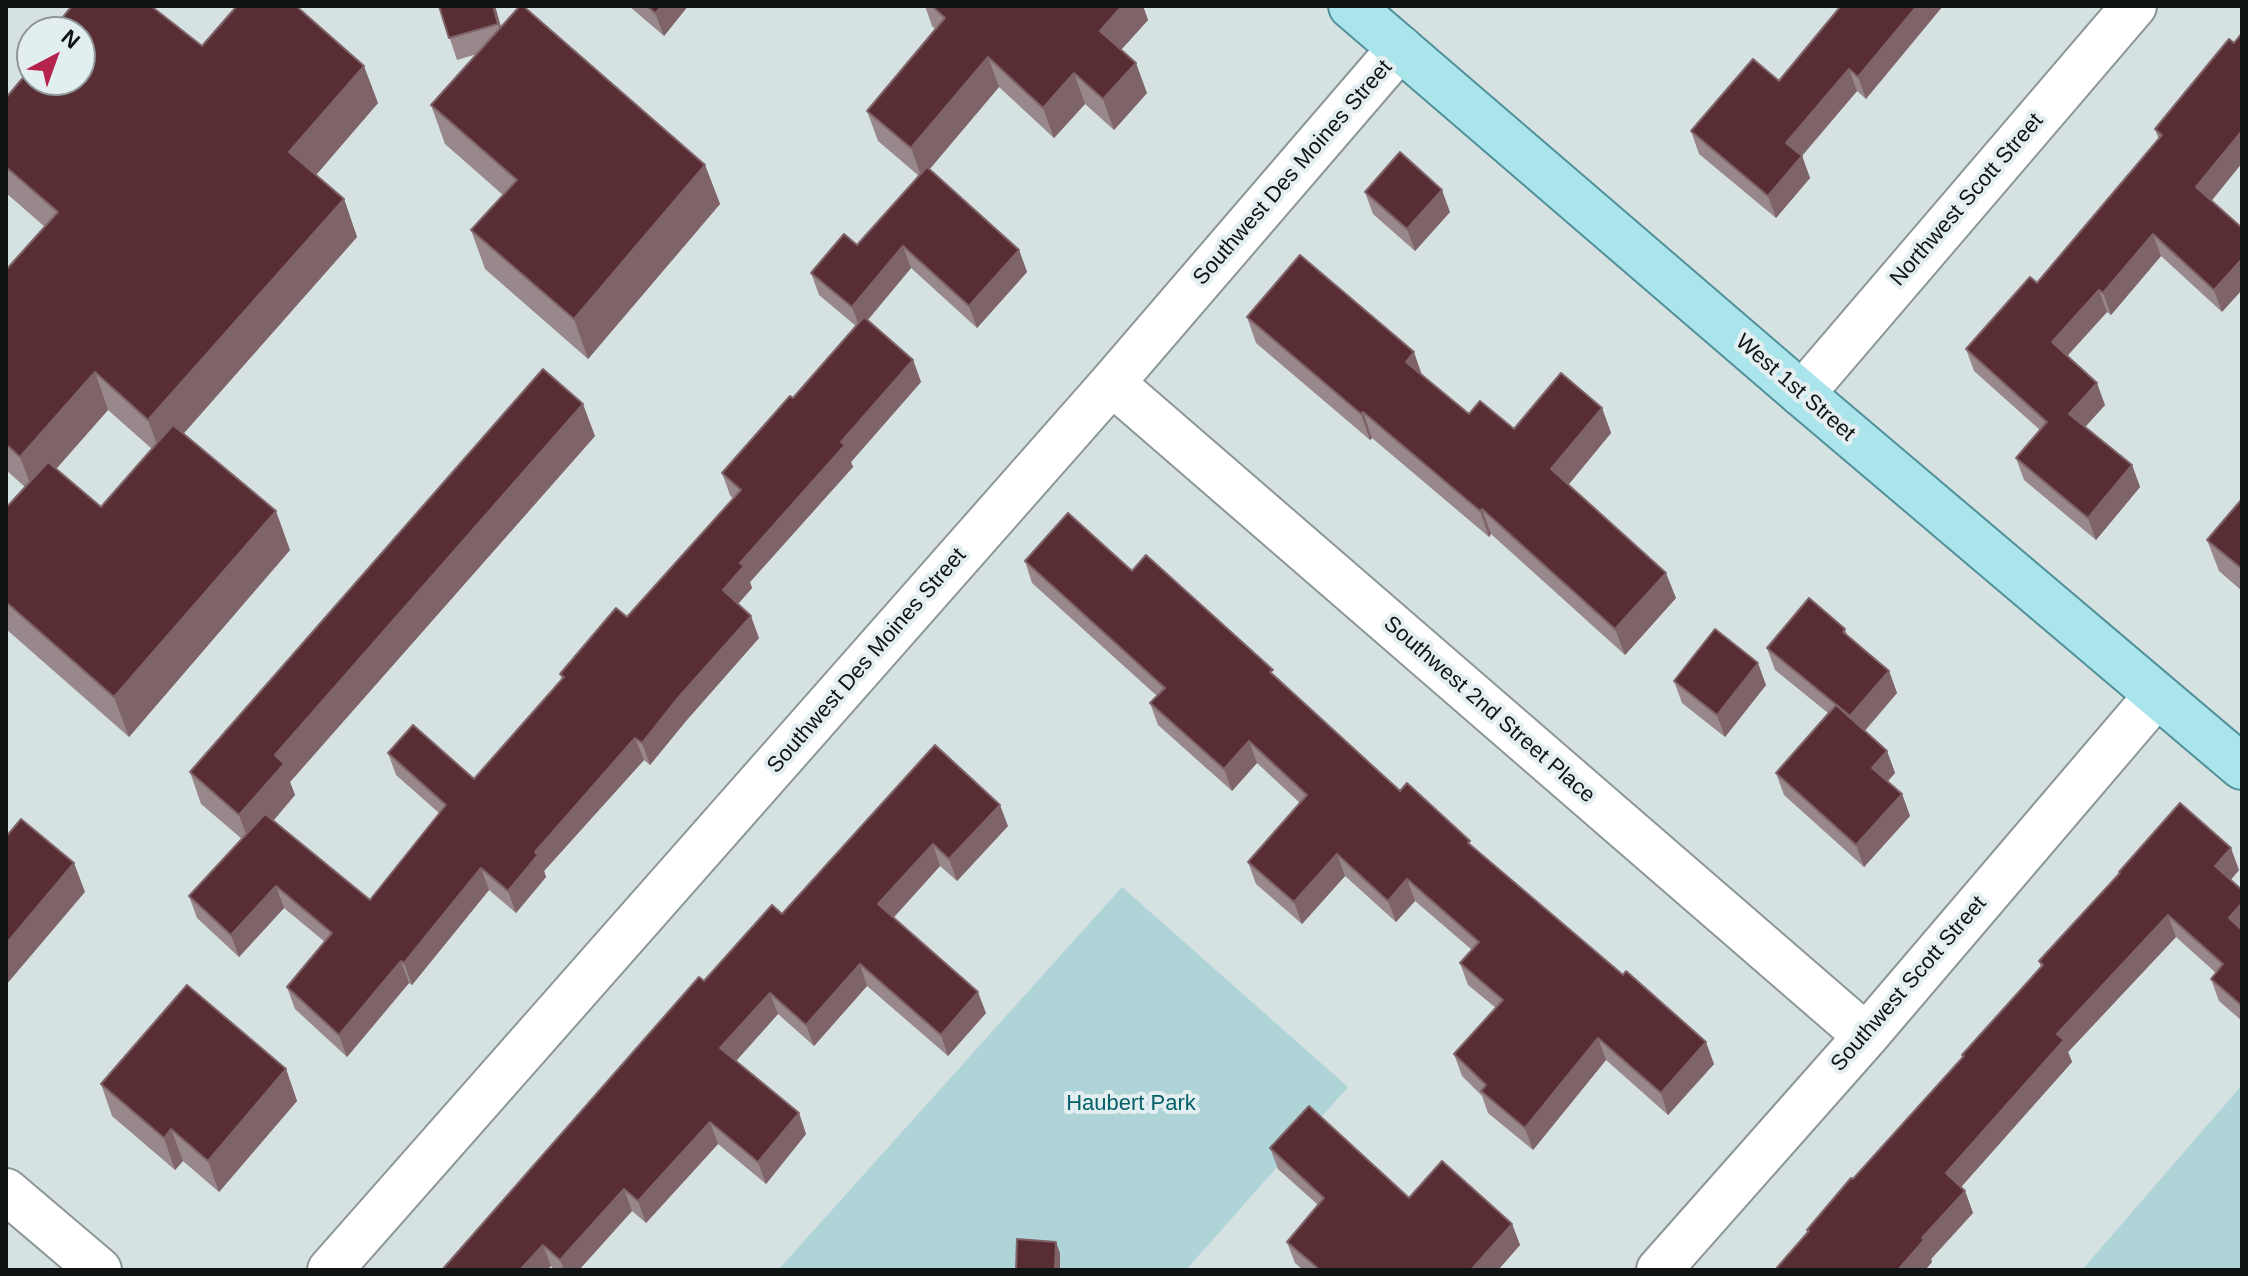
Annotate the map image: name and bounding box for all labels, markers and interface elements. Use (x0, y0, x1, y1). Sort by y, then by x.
north arrow (16, 16, 96, 96)
text: N (57, 24, 85, 54)
street label: Southwest Des Moines Street (1188, 55, 1398, 291)
street label: Northwest Scott Street (1885, 108, 2049, 292)
street label: West 1st Street (1730, 329, 1860, 447)
street label: Southwest Des Moines Street (762, 543, 972, 779)
street label: Southwest 2nd Street Place (1378, 611, 1600, 809)
street label: Southwest Scott Street (1826, 891, 1992, 1077)
park label: Haubert Park (1066, 1091, 1196, 1117)

